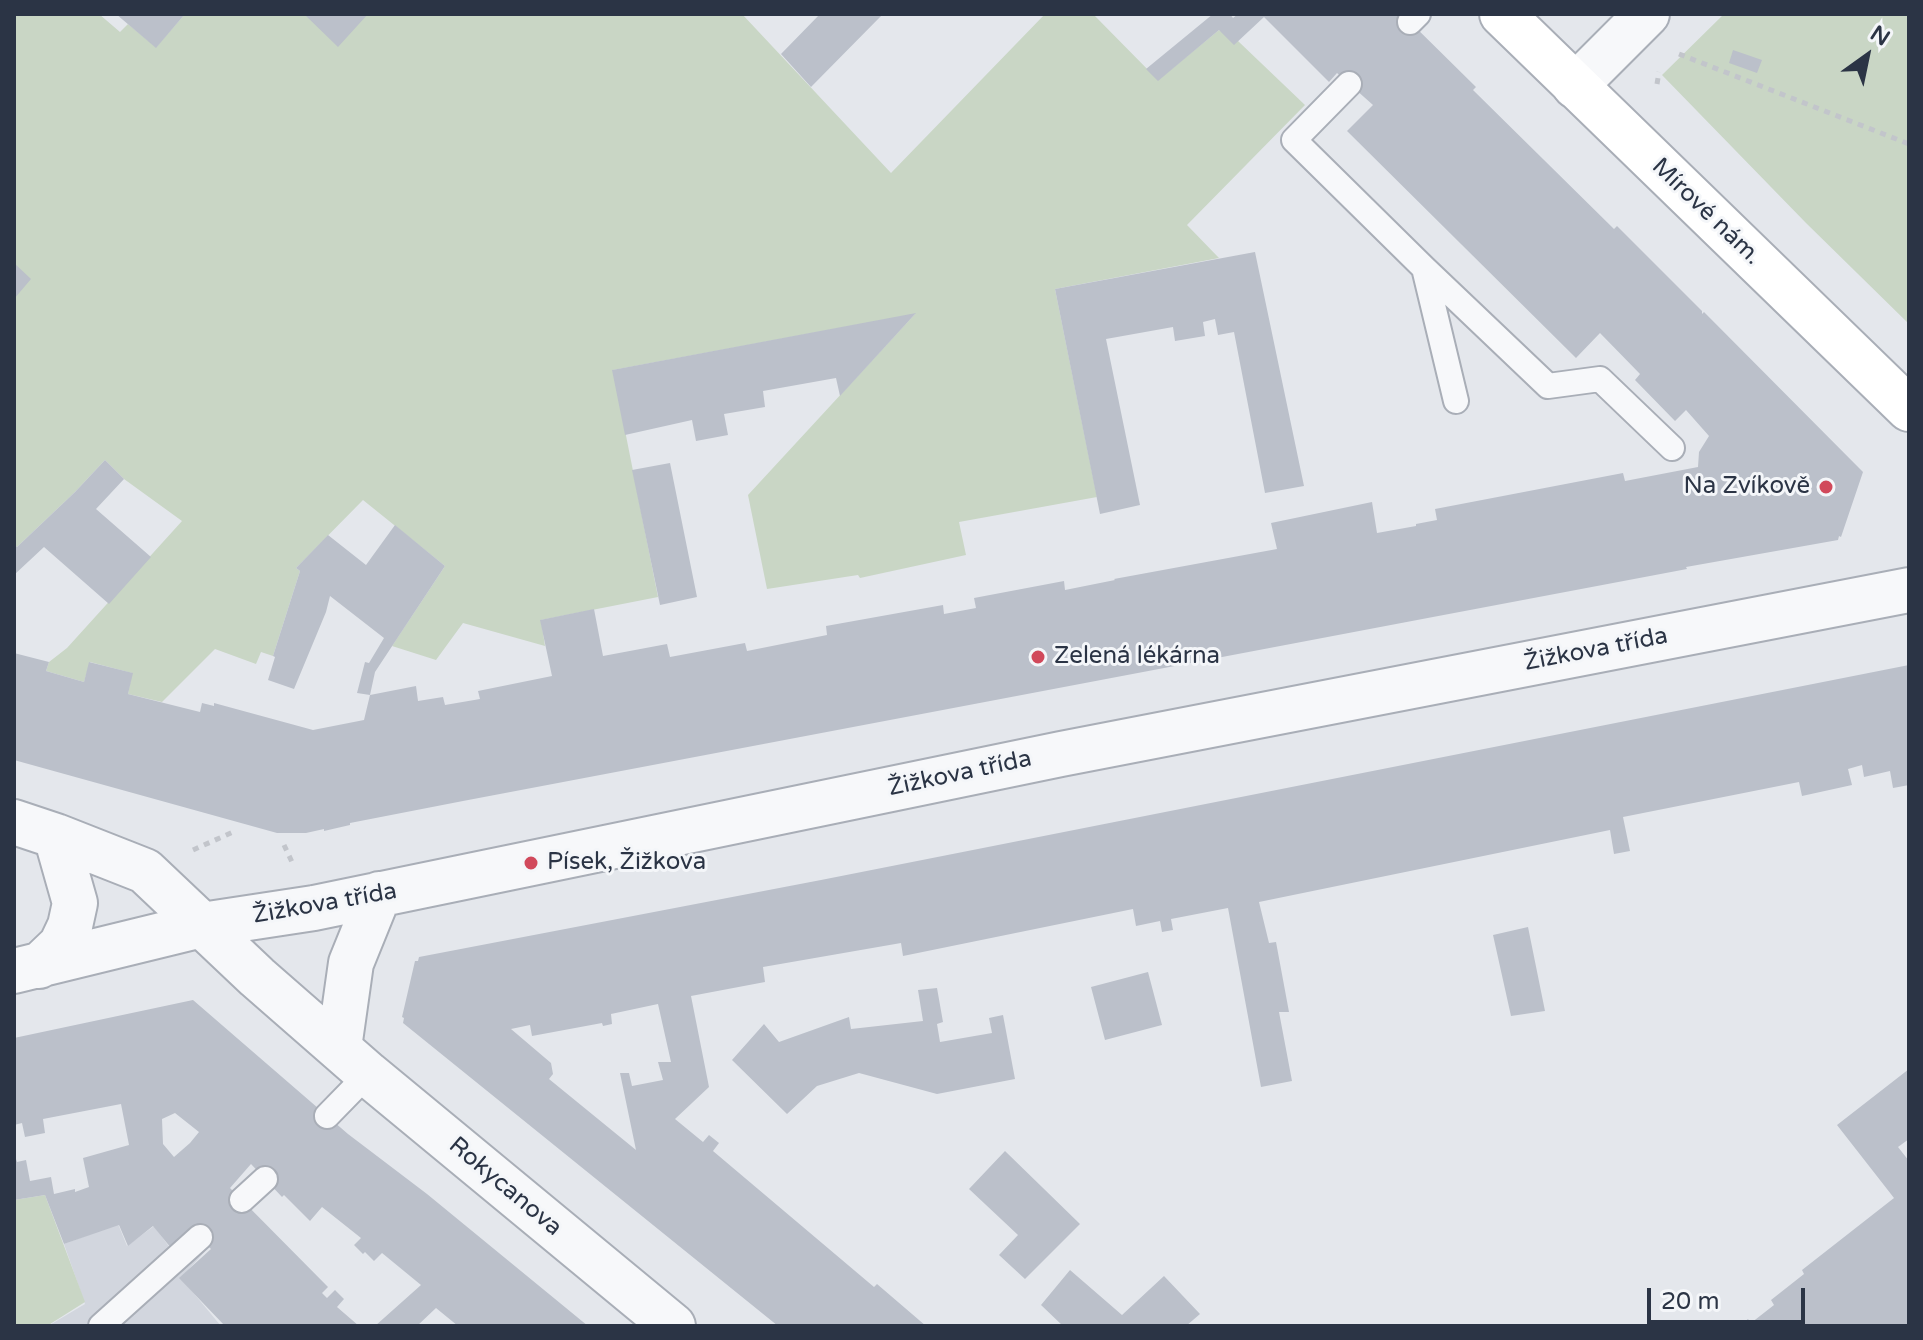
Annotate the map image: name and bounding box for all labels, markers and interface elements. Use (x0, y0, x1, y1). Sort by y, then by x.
north arrow (1827, 16, 1907, 96)
text: N (1866, 20, 1895, 52)
street label: Mírové nám. (1645, 153, 1767, 271)
place label: Na Zvíkově (1684, 473, 1810, 501)
marker: Na Zvíkově (1817, 478, 1835, 496)
street label: Žižkova třída (1522, 622, 1670, 678)
place label: Zelená lékárna (1054, 643, 1220, 671)
marker: Zelená lékárna (1029, 648, 1047, 666)
street label: Žižkova třída (886, 745, 1034, 803)
place label: Písek, Žižkova (547, 849, 706, 877)
marker: Písek, Žižkova (522, 854, 540, 872)
street label: Žižkova třída (251, 877, 399, 931)
street label: Rokycanova (443, 1131, 567, 1243)
scale bar (1651, 1272, 1809, 1322)
text: 20 m (1661, 1287, 1719, 1316)

